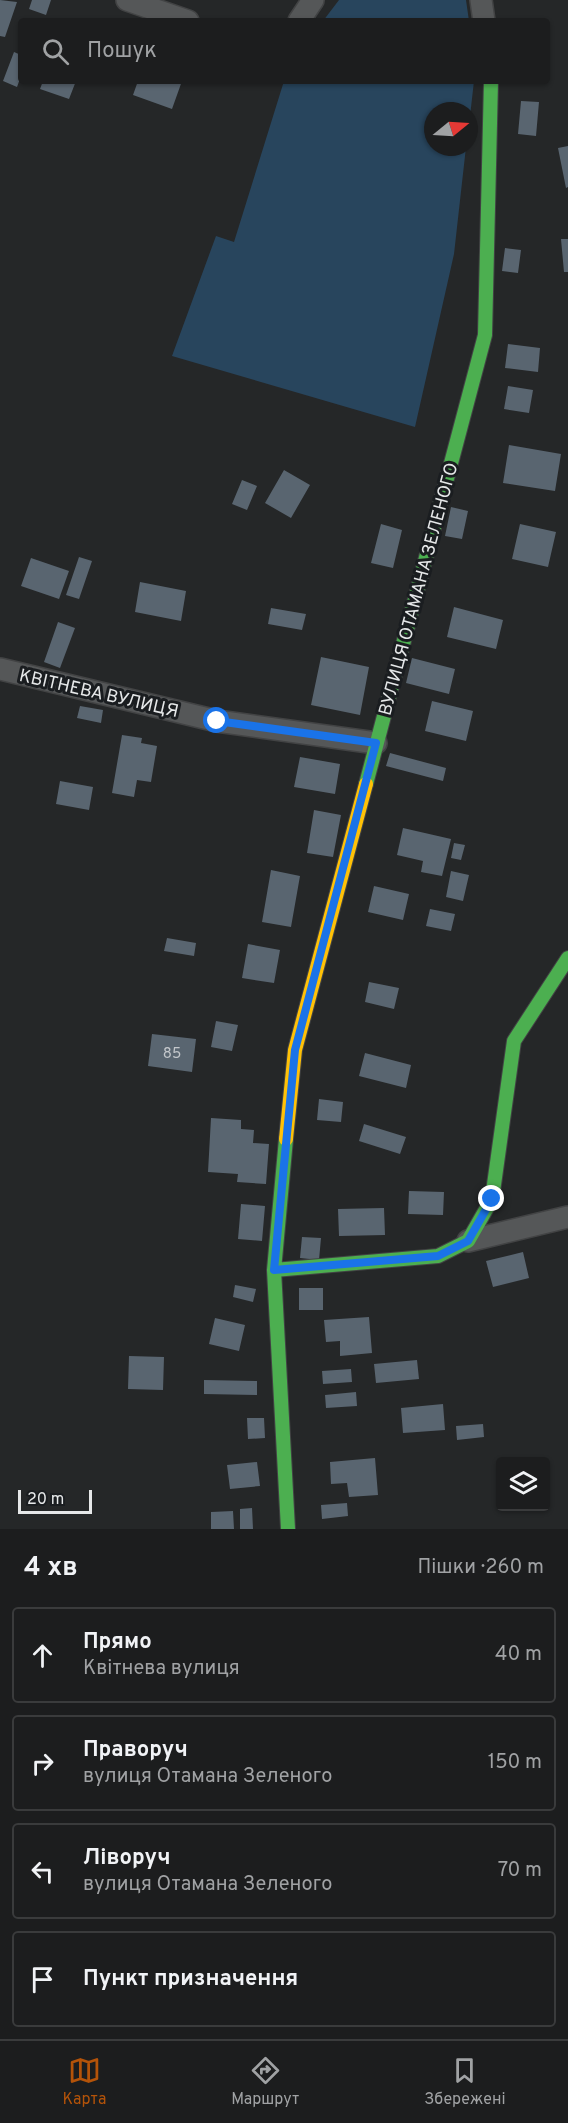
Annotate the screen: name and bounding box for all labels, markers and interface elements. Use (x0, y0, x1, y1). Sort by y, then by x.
search box (18, 18, 550, 84)
icon: search (39, 35, 72, 68)
text: Пошук (87, 38, 157, 65)
north arrow (424, 102, 478, 156)
street label: ВУЛИЦЯ ОТАМАНА ЗЕЛЕНОГО (375, 460, 464, 718)
street label: КВІТНЕВА ВУЛИЦЯ (17, 665, 181, 724)
route start (203, 707, 229, 733)
house number: 85 (163, 1045, 181, 1064)
route end (478, 1185, 504, 1211)
map controls (496, 1457, 550, 1511)
button: layers (496, 1457, 550, 1511)
scale bar (18, 1487, 92, 1514)
text: 20 m (27, 1490, 64, 1510)
text: 4 хв (24, 1552, 78, 1585)
text: Пішки · 260 m (417, 1555, 544, 1581)
text: Прямо (83, 1629, 152, 1656)
icon: ahead (26, 1639, 59, 1672)
text: 40 m (495, 1642, 542, 1668)
text: Квітнева вулиця (83, 1656, 240, 1682)
text: Праворуч (83, 1737, 188, 1764)
icon: right (26, 1747, 59, 1780)
text: 150 m (488, 1750, 542, 1776)
text: вулиця Отамана Зеленого (83, 1764, 332, 1790)
text: Ліворуч (83, 1845, 171, 1872)
icon: left (26, 1855, 59, 1888)
text: 70 m (498, 1858, 542, 1884)
text: вулиця Отамана Зеленого (83, 1872, 332, 1898)
icon: arrive (26, 1963, 59, 1996)
text: Пункт призначення (83, 1966, 298, 1993)
tab: Карта (62, 2054, 106, 2110)
tab: Маршрут (231, 2054, 299, 2110)
tab: Збережені (424, 2054, 506, 2110)

